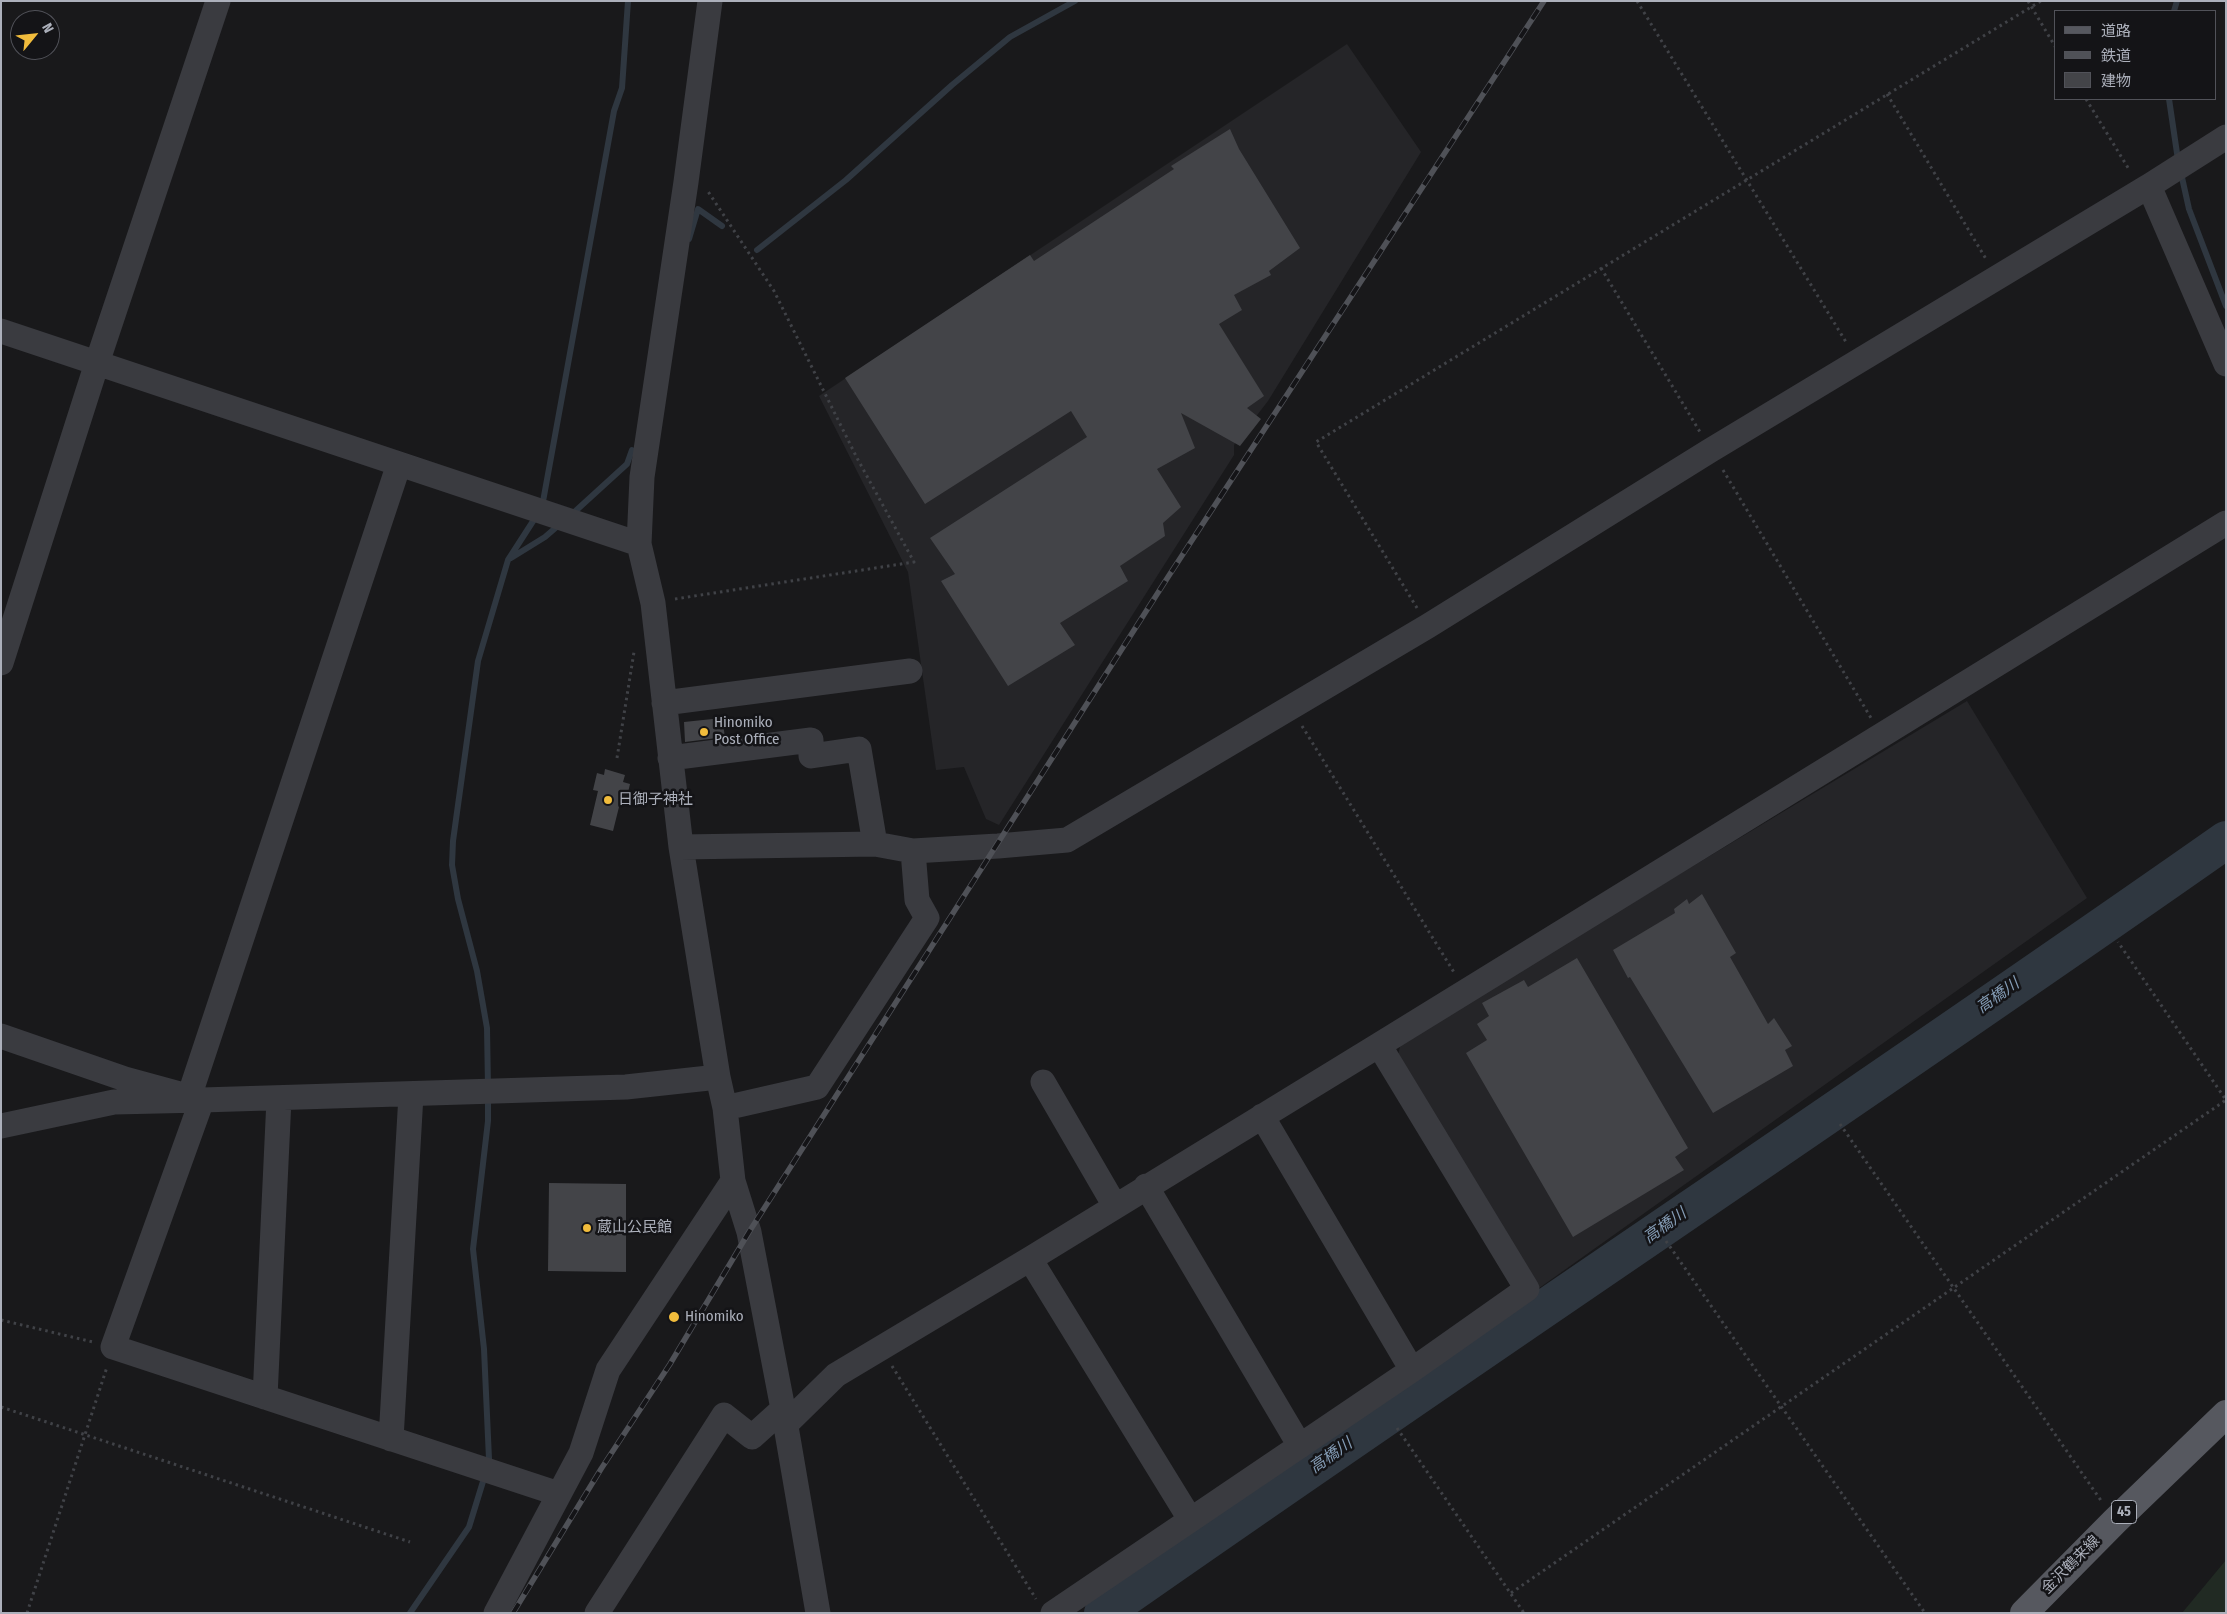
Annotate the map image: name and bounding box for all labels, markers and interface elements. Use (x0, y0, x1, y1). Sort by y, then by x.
north arrow (10, 10, 60, 60)
legend (2054, 10, 2217, 100)
text: N (38, 20, 57, 36)
text: 道路 (2101, 22, 2131, 40)
text: 鉄道 (2101, 47, 2131, 65)
text: 建物 (2101, 72, 2131, 90)
place label: Hinomiko Post Office (714, 714, 780, 749)
marker: Hinomiko Post Office (698, 726, 710, 738)
place label: 日御子神社 (618, 791, 693, 809)
marker: 日御子神社 (602, 794, 614, 806)
water label: 高橋川 (1973, 974, 2023, 1018)
water label: 高橋川 (1640, 1204, 1690, 1248)
place label: 蔵山公民館 (597, 1219, 672, 1237)
marker: 蔵山公民館 (581, 1222, 593, 1234)
place label: Hinomiko (685, 1308, 744, 1326)
marker: Hinomiko (667, 1310, 681, 1324)
water label: 高橋川 (1306, 1434, 1356, 1478)
road number: 45 (2112, 1500, 2136, 1524)
street label: 金沢鶴来線 (2038, 1532, 2104, 1598)

